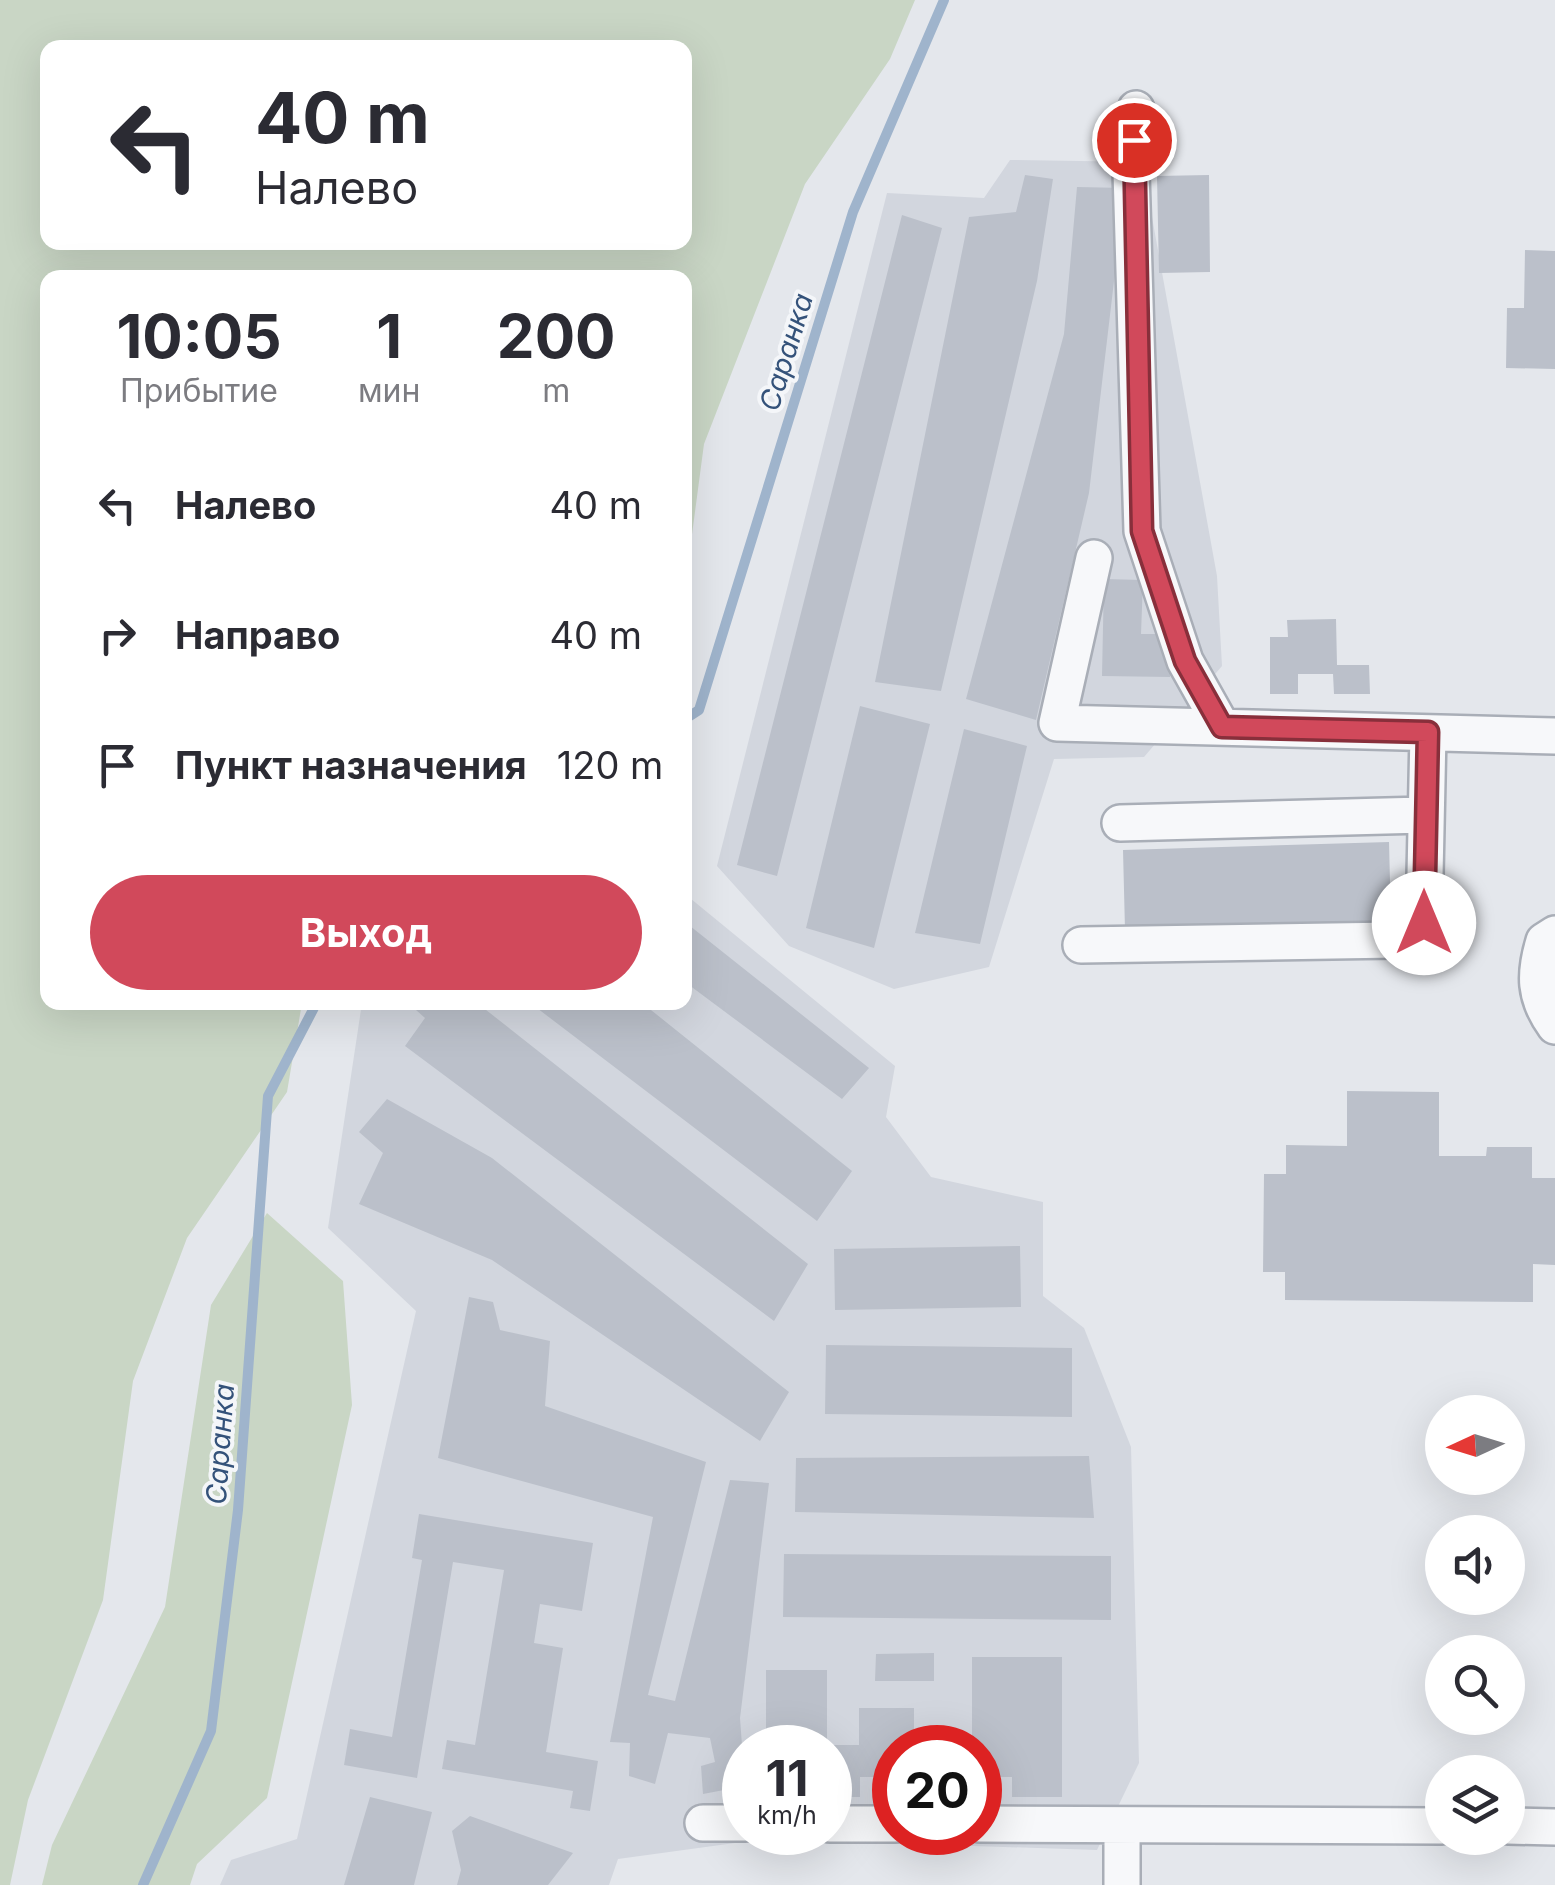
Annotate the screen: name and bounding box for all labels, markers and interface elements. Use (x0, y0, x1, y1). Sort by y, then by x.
text: 40 m (255, 75, 430, 160)
icon: left (90, 80, 220, 210)
pin (1092, 98, 1177, 183)
icon: arrive (1107, 113, 1162, 168)
text: Налево (255, 160, 418, 215)
water label: Саранка (752, 289, 820, 415)
text: 10:05 (116, 300, 282, 372)
text: 1 (376, 300, 402, 372)
text: 200 (497, 300, 616, 372)
text: Прибытие (120, 371, 278, 410)
text: мин (358, 371, 420, 410)
text: m (542, 371, 570, 410)
icon: left (90, 478, 145, 533)
text: Налево (175, 482, 316, 528)
text: 40 m (550, 482, 642, 528)
icon: right (90, 608, 145, 663)
text: Направо (175, 612, 340, 658)
text: 40 m (550, 612, 642, 658)
icon: arrive (90, 738, 145, 793)
text: Пункт назначения (175, 742, 527, 788)
text: 120 m (557, 742, 663, 788)
position arrow (1372, 871, 1476, 975)
button: Выход (90, 875, 642, 990)
water label: Саранка (199, 1382, 241, 1506)
north arrow (1425, 1395, 1525, 1495)
map controls (1425, 1395, 1525, 1855)
button: sound (1425, 1515, 1525, 1615)
button: search (1425, 1635, 1525, 1735)
speed limit sign: 20 (872, 1725, 1002, 1855)
text: 11 (765, 1748, 809, 1808)
button: layers (1425, 1755, 1525, 1855)
text: km/h (757, 1800, 817, 1830)

